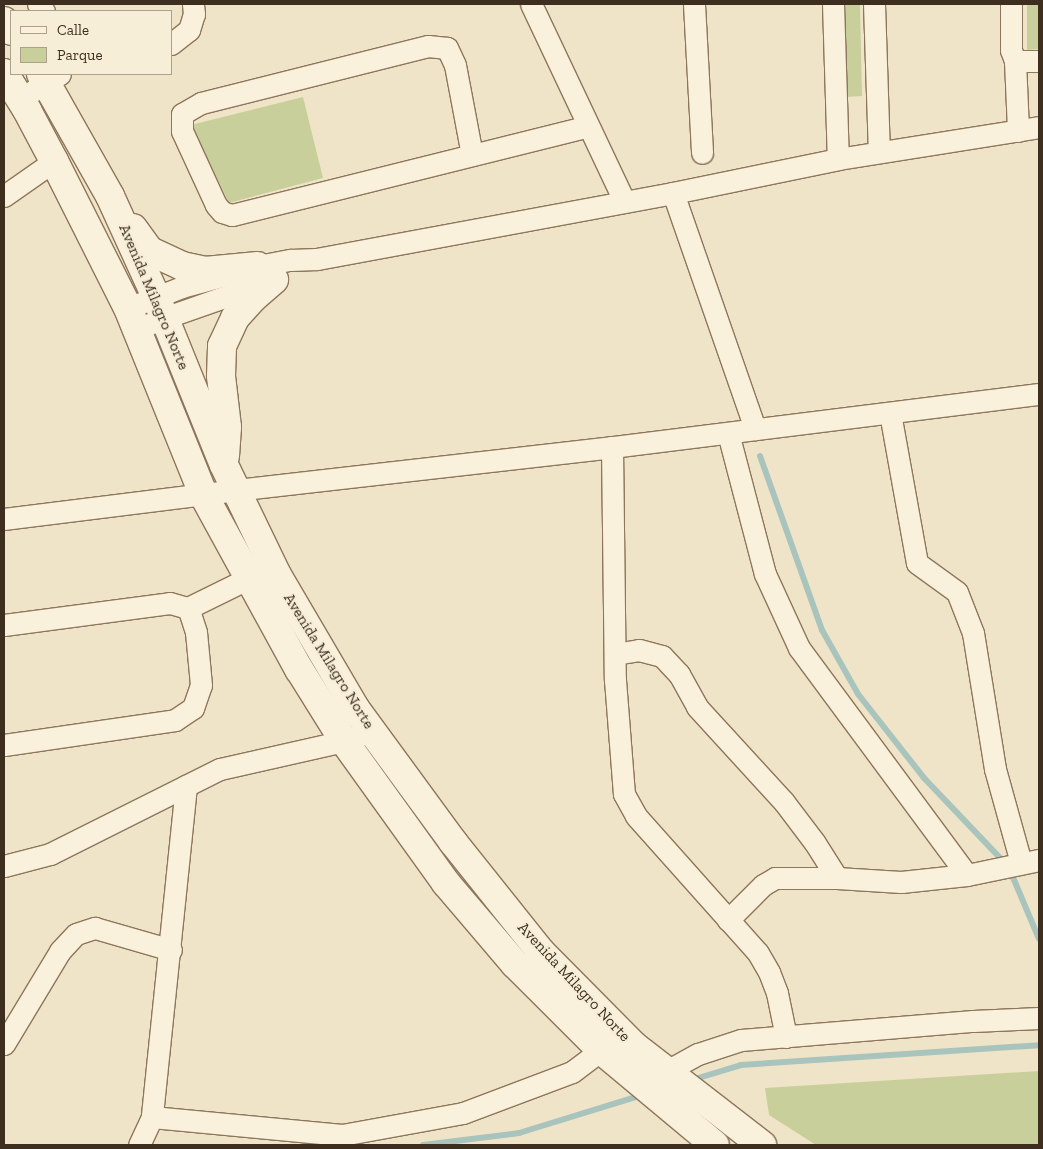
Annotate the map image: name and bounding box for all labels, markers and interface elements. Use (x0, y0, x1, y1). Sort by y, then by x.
legend (10, 10, 172, 75)
text: Calle (57, 21, 89, 39)
text: Parque (57, 46, 103, 64)
street label: Avenida Milagro Norte (115, 221, 193, 373)
street label: Avenida Milagro Norte (279, 590, 379, 732)
street label: Avenida Milagro Norte (514, 918, 634, 1046)

